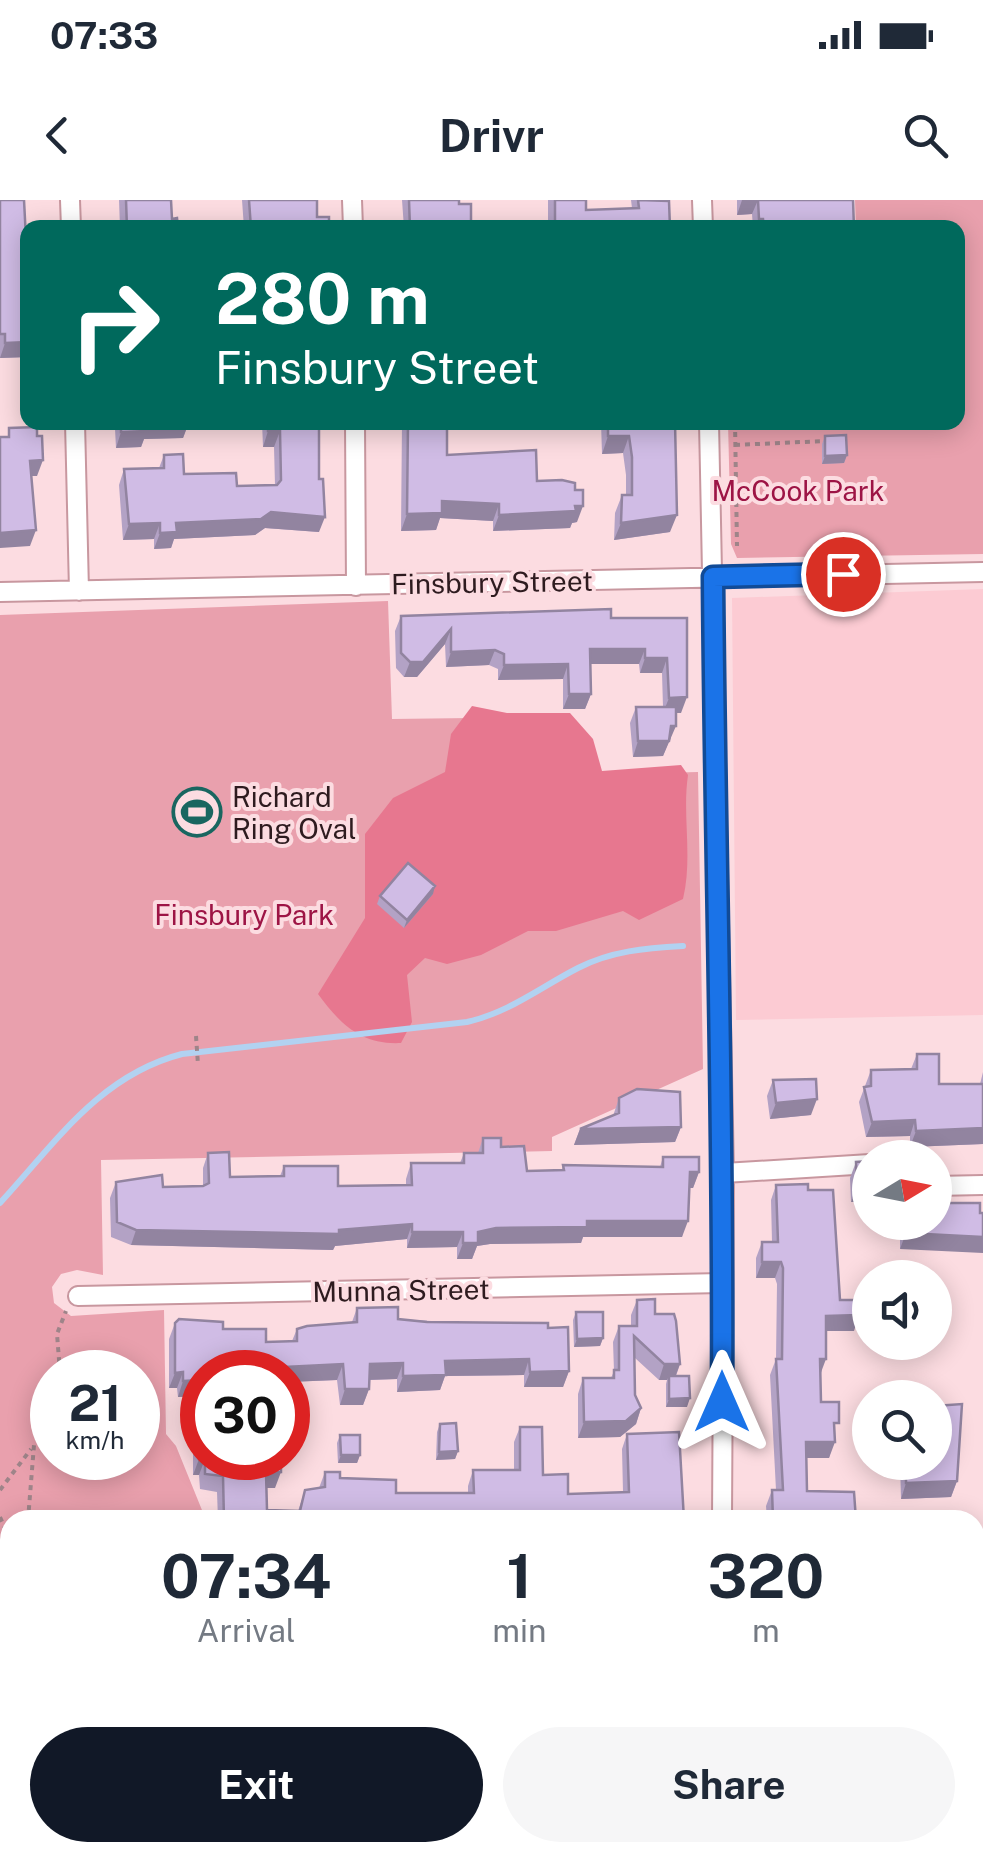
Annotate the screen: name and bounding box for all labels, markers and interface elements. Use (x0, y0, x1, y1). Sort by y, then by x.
text: 07:33 (50, 13, 158, 58)
icon: back (30, 108, 85, 163)
icon: search (898, 108, 953, 163)
text: Drivr (439, 109, 544, 162)
text: 280 m (215, 257, 430, 340)
icon: right (50, 260, 180, 390)
text: Finsbury Street (215, 341, 539, 394)
park label: McCook Park (712, 474, 884, 507)
pin (801, 532, 886, 617)
icon: arrive (816, 547, 871, 602)
street label: Finsbury Street (391, 564, 593, 600)
place label: Richard Ring Oval (232, 780, 357, 845)
sports icon: Richard Ring Oval (171, 786, 223, 838)
park label: Finsbury Park (154, 898, 334, 931)
north arrow (852, 1140, 952, 1240)
map controls (852, 1140, 952, 1480)
button: sound (852, 1260, 952, 1360)
street label: Munna Street (312, 1272, 490, 1308)
speed limit sign: 30 (180, 1350, 310, 1480)
position arrow (670, 1350, 774, 1454)
text: 21 (68, 1373, 122, 1432)
button: search (852, 1380, 952, 1480)
text: km/h (66, 1425, 124, 1455)
text: 07:34 (161, 1541, 331, 1612)
text: 1 (507, 1541, 532, 1612)
text: 320 (707, 1541, 824, 1612)
text: Arrival (197, 1612, 296, 1649)
text: min (492, 1612, 547, 1649)
text: m (752, 1612, 780, 1649)
button: Exit (30, 1727, 483, 1842)
button: Share (503, 1727, 955, 1842)

